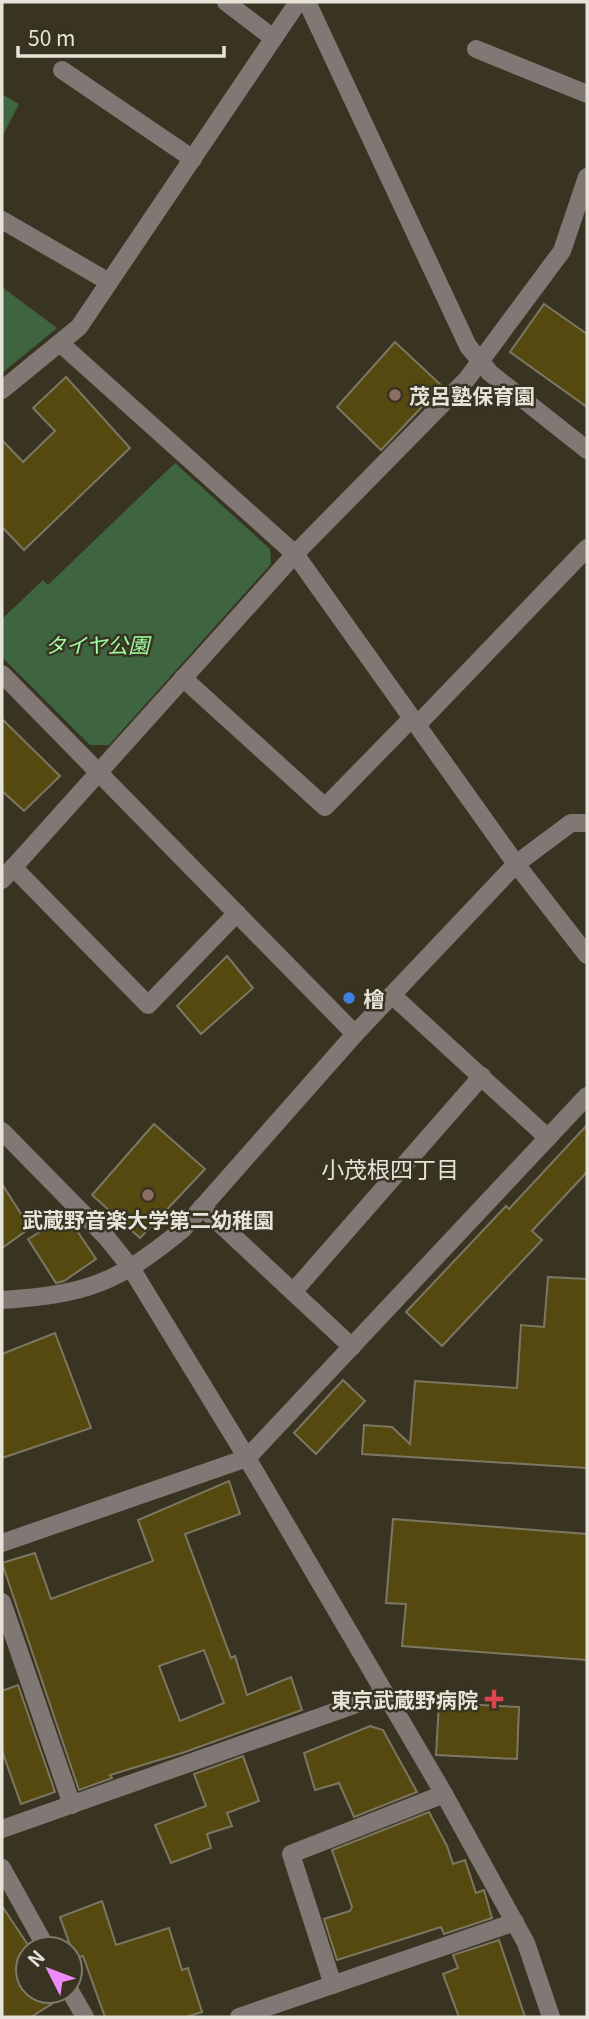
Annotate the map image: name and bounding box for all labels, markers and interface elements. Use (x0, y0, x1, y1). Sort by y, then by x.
scale bar (18, 14, 224, 58)
text: 50 m (28, 22, 75, 52)
place label: 茂呂塾保育園 (409, 380, 535, 410)
marker: 茂呂塾保育園 (387, 387, 403, 403)
park label: タイヤ公園 (45, 629, 152, 659)
place label: 檜 (363, 983, 385, 1013)
marker: 檜 (341, 990, 357, 1006)
district label: 小茂根四丁目 (321, 1151, 459, 1185)
marker: 武蔵野音楽大学第二幼稚園 (140, 1187, 156, 1203)
place label: 武蔵野音楽大学第二幼稚園 (22, 1204, 274, 1234)
place label: 東京武蔵野病院 (331, 1684, 478, 1714)
marker: 東京武蔵野病院 (484, 1689, 504, 1709)
north arrow (14, 1935, 84, 2005)
text: N (20, 1943, 50, 1972)

